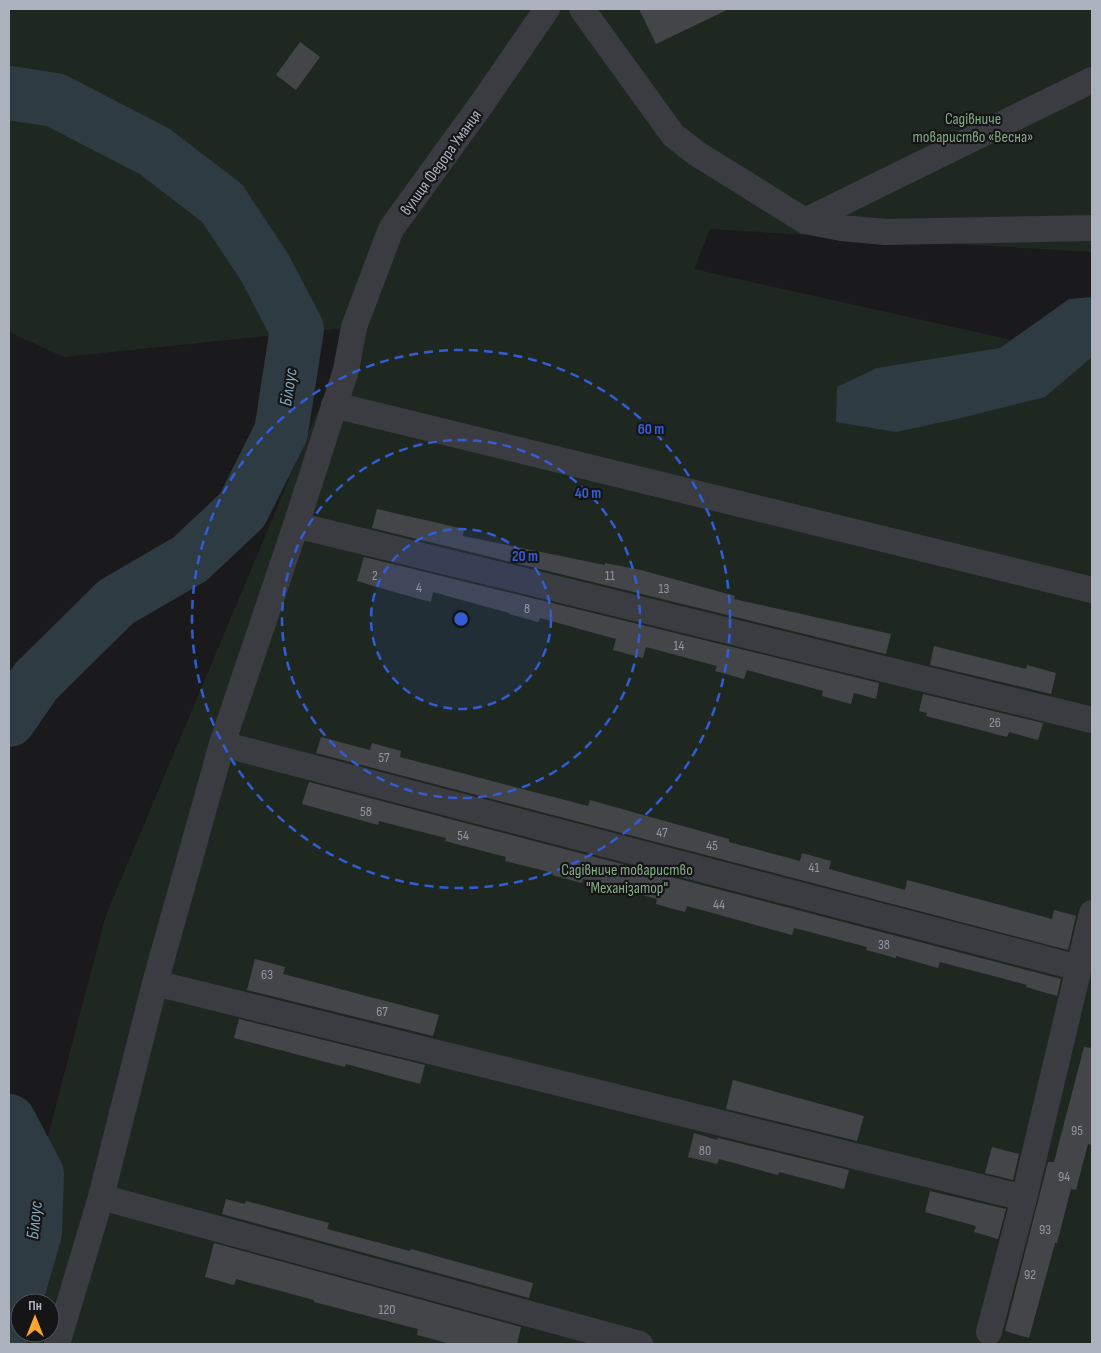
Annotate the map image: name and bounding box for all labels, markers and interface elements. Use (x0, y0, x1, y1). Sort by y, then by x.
street label: вулиця Федора Уманця (397, 106, 486, 219)
park label: Садівниче товариство «Весна» (913, 110, 1033, 147)
water label: Білоус (275, 367, 302, 408)
text: 60 m (638, 420, 664, 439)
text: 40 m (575, 484, 601, 503)
text: 20 m (512, 547, 538, 566)
house number: 2 (372, 567, 378, 584)
house number: 11 (605, 567, 615, 584)
house number: 4 (416, 579, 422, 596)
house number: 13 (659, 580, 670, 597)
house number: 8 (524, 600, 530, 617)
centre of rings (452, 610, 470, 628)
house number: 14 (674, 637, 685, 654)
house number: 26 (989, 714, 1001, 731)
house number: 57 (378, 749, 390, 766)
house number: 58 (360, 803, 372, 820)
house number: 47 (656, 824, 668, 841)
house number: 54 (457, 827, 469, 844)
house number: 45 (706, 837, 718, 854)
house number: 41 (809, 859, 819, 876)
park label: Садівниче товариство "Механізатор" (561, 861, 693, 898)
house number: 44 (713, 896, 725, 913)
house number: 38 (878, 936, 890, 953)
house number: 63 (261, 966, 273, 983)
house number: 67 (376, 1003, 388, 1020)
house number: 95 (1071, 1122, 1083, 1139)
house number: 80 (699, 1142, 711, 1159)
house number: 94 (1058, 1168, 1070, 1185)
water label: Білоус (22, 1200, 47, 1240)
house number: 93 (1039, 1221, 1051, 1238)
house number: 92 (1024, 1266, 1036, 1283)
north arrow (10, 1293, 60, 1343)
text: Пн (28, 1297, 42, 1314)
house number: 120 (378, 1301, 396, 1318)

